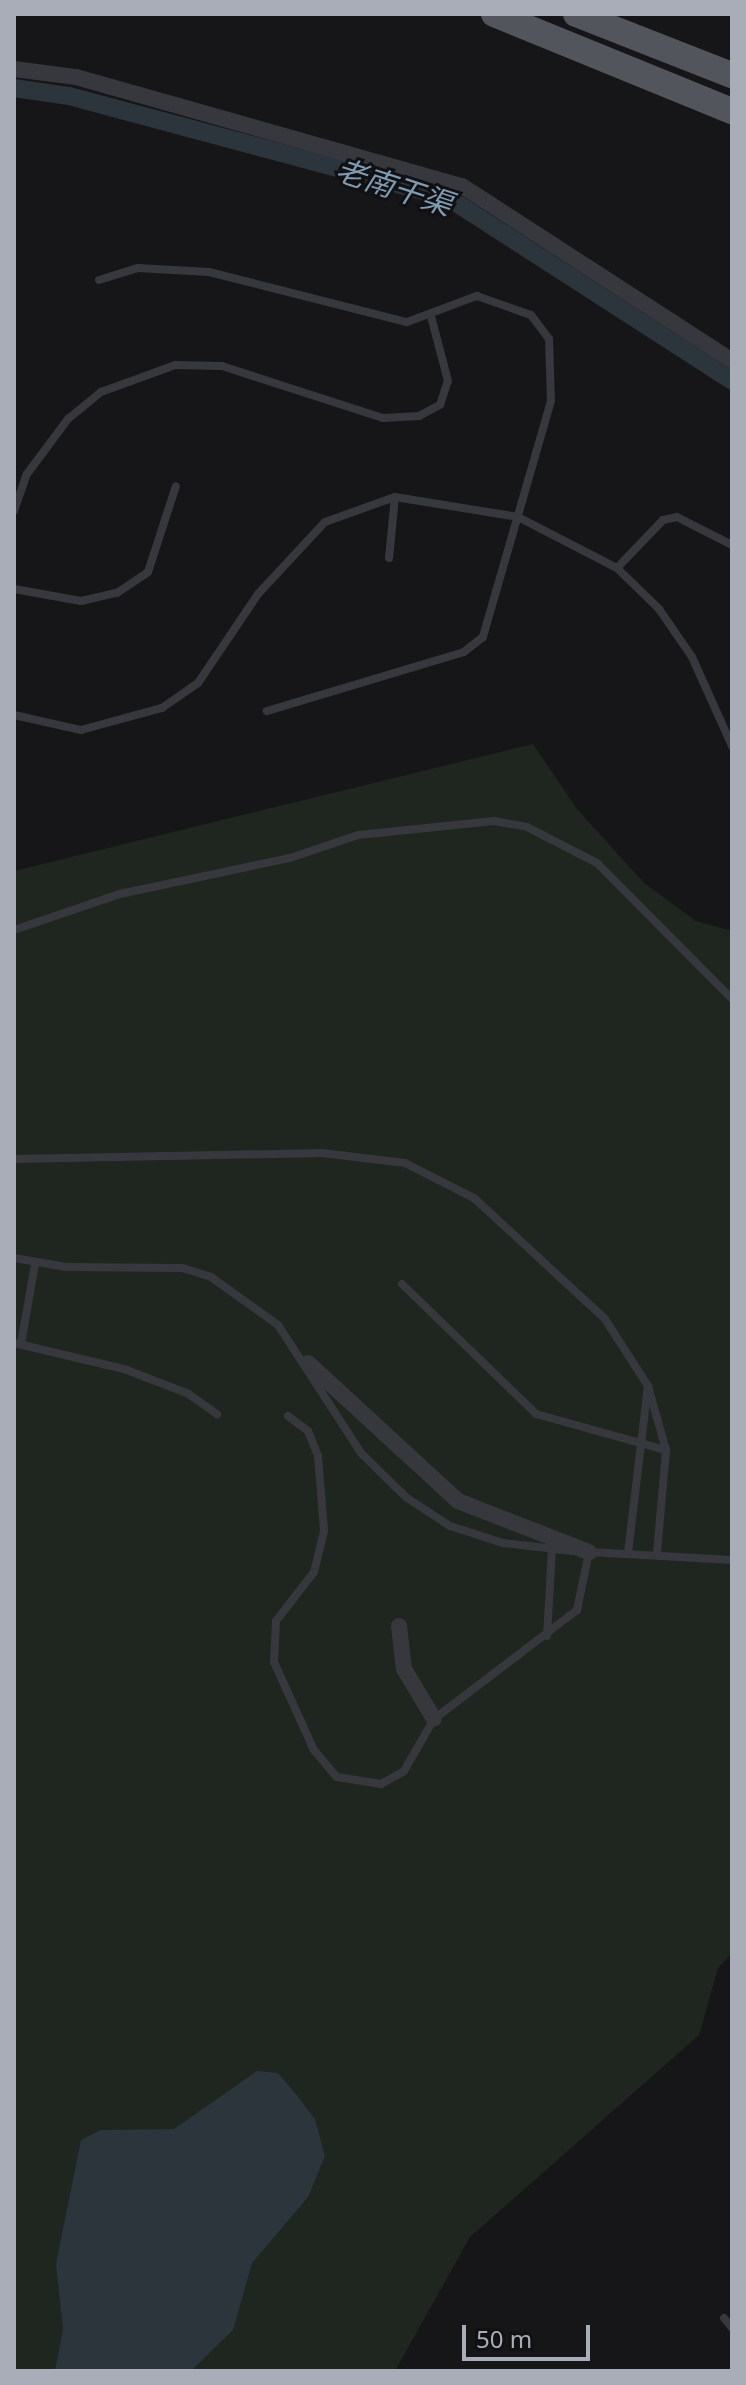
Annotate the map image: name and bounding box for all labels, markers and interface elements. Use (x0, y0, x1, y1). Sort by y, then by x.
water label: 老南干渠 (331, 151, 457, 223)
scale bar (466, 2309, 594, 2359)
text: 50 m (476, 2322, 532, 2355)

